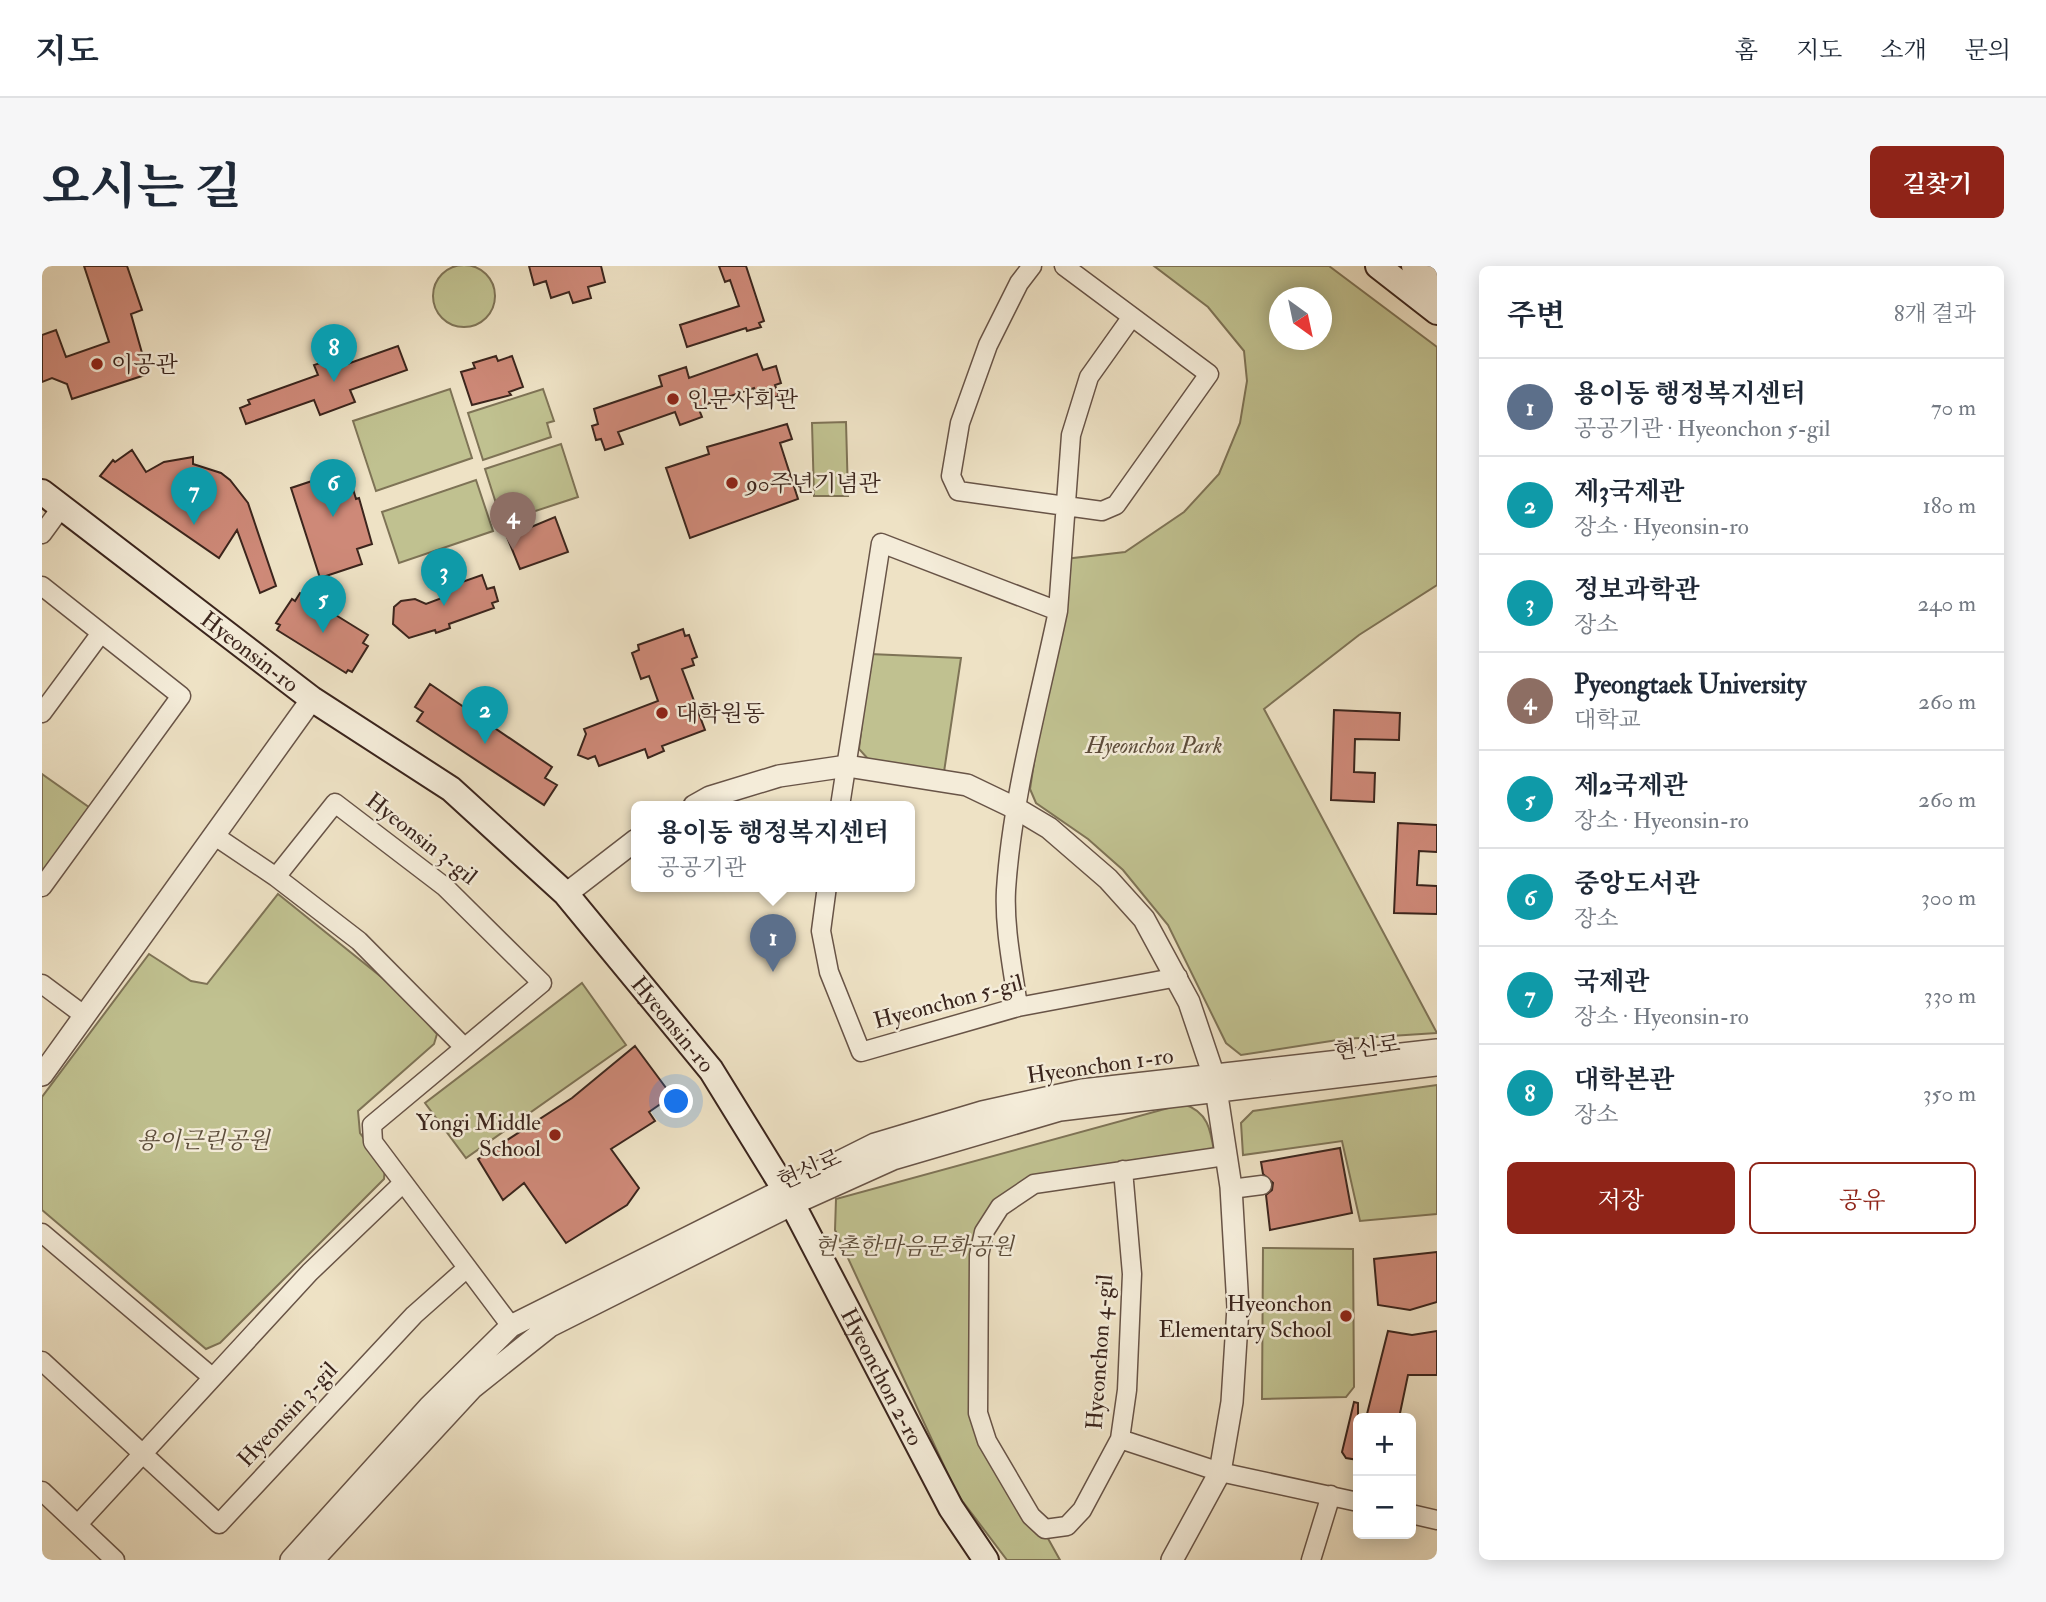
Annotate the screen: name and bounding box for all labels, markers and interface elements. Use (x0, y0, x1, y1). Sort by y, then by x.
text: 지도 (35, 31, 99, 72)
text: 홈 (1735, 35, 1758, 66)
text: 지도 (1796, 35, 1842, 66)
text: 소개 (1880, 35, 1927, 66)
text: 문의 (1965, 35, 2011, 66)
button: 길찾기 (1870, 146, 2004, 218)
text: 오시는 길 (42, 157, 242, 218)
north arrow (1269, 287, 1332, 350)
text: 주변 (1507, 297, 1565, 334)
text: 8개 결과 (1894, 299, 1976, 328)
pin: 8 (311, 324, 357, 382)
place label: 이공관 (111, 350, 178, 379)
marker: 이공관 (89, 356, 105, 372)
text: 용이동 행정복지센터 (1574, 378, 1806, 410)
place label: 인문사회관 (687, 385, 799, 414)
marker: 인문사회관 (665, 391, 681, 407)
text: 1 (1526, 393, 1534, 422)
text: 70 m (1931, 393, 1976, 422)
text: 공공기관 · Hyeonchon 5-gil (1574, 414, 1830, 443)
pin: 6 (310, 459, 356, 517)
pin: 7 (171, 467, 217, 525)
place label: 90주년기념관 (744, 469, 881, 498)
marker: 90주년기념관 (724, 475, 740, 491)
text: 제3국제관 (1574, 476, 1684, 508)
text: 2 (1524, 491, 1536, 520)
text: 180 m (1923, 491, 1976, 520)
pin: 4 (490, 492, 536, 550)
text: 장소 · Hyeonsin-ro (1574, 512, 1749, 541)
pin: 3 (421, 548, 467, 606)
text: 정보과학관 (1574, 574, 1700, 606)
pin: 5 (300, 575, 346, 633)
text: 3 (1526, 589, 1534, 618)
text: 240 m (1917, 589, 1976, 618)
street label: Hyeonsin-ro (195, 605, 305, 699)
text: 장소 (1574, 610, 1618, 639)
text: Pyeongtaek University (1574, 669, 1806, 701)
pin: 2 (462, 686, 508, 744)
text: 4 (1524, 687, 1536, 716)
text: 260 m (1918, 687, 1976, 716)
place label: 대학원동 (676, 699, 765, 728)
marker: 대학원동 (654, 705, 670, 721)
text: 대학교 (1574, 705, 1641, 734)
park label: Hyeonchon Park (1084, 731, 1223, 760)
text: 제2국제관 (1574, 770, 1688, 802)
text: 5 (1525, 785, 1535, 814)
text: 260 m (1918, 785, 1976, 814)
street label: Hyeonsin 3-gil (360, 786, 483, 891)
popup (631, 801, 915, 892)
text: 장소 · Hyeonsin-ro (1574, 806, 1749, 835)
text: 용이동 행정복지센터 (657, 817, 889, 849)
text: 공공기관 (657, 853, 746, 882)
text: 중앙도서관 (1574, 868, 1700, 900)
text: 6 (1524, 883, 1536, 912)
text: 300 m (1921, 883, 1976, 912)
text: 장소 (1574, 904, 1618, 933)
pin: 1 (750, 914, 796, 972)
text: 국제관 (1574, 966, 1649, 998)
street label: Hyeonchon 5-gil (870, 968, 1026, 1035)
street label: Hyeonsin-ro (625, 970, 721, 1078)
text: 7 (1525, 981, 1535, 1010)
text: 330 m (1924, 981, 1976, 1010)
text: 장소 · Hyeonsin-ro (1574, 1002, 1749, 1031)
street label: 현신로 (1332, 1029, 1402, 1066)
street label: Hyeonchon 1-ro (1025, 1041, 1175, 1090)
text: 대학본관 (1574, 1064, 1674, 1096)
text: 8 (1525, 1079, 1535, 1108)
text: 350 m (1923, 1079, 1976, 1108)
your location (659, 1084, 693, 1118)
text: 장소 (1574, 1100, 1618, 1129)
place label: Yongi Middle School (416, 1108, 541, 1163)
park label: 용이근린공원 (136, 1126, 271, 1155)
marker: Yongi Middle School (547, 1127, 563, 1143)
street label: 현신로 (773, 1143, 846, 1196)
button: 저장 (1507, 1162, 1735, 1234)
button: 공유 (1749, 1162, 1976, 1234)
park label: 현촌한마음문화공원 (814, 1232, 1016, 1261)
street label: Hyeonchon 4-gil (1080, 1273, 1119, 1431)
place label: Hyeonchon Elementary School (1158, 1289, 1332, 1344)
street label: Hyeonchon 2-ro (834, 1303, 930, 1450)
marker: Hyeonchon Elementary School (1338, 1308, 1354, 1324)
street label: Hyeonsin 3-gil (231, 1355, 344, 1473)
map controls (1353, 1413, 1416, 1539)
button: + (1353, 1413, 1416, 1476)
button: − (1353, 1476, 1416, 1539)

